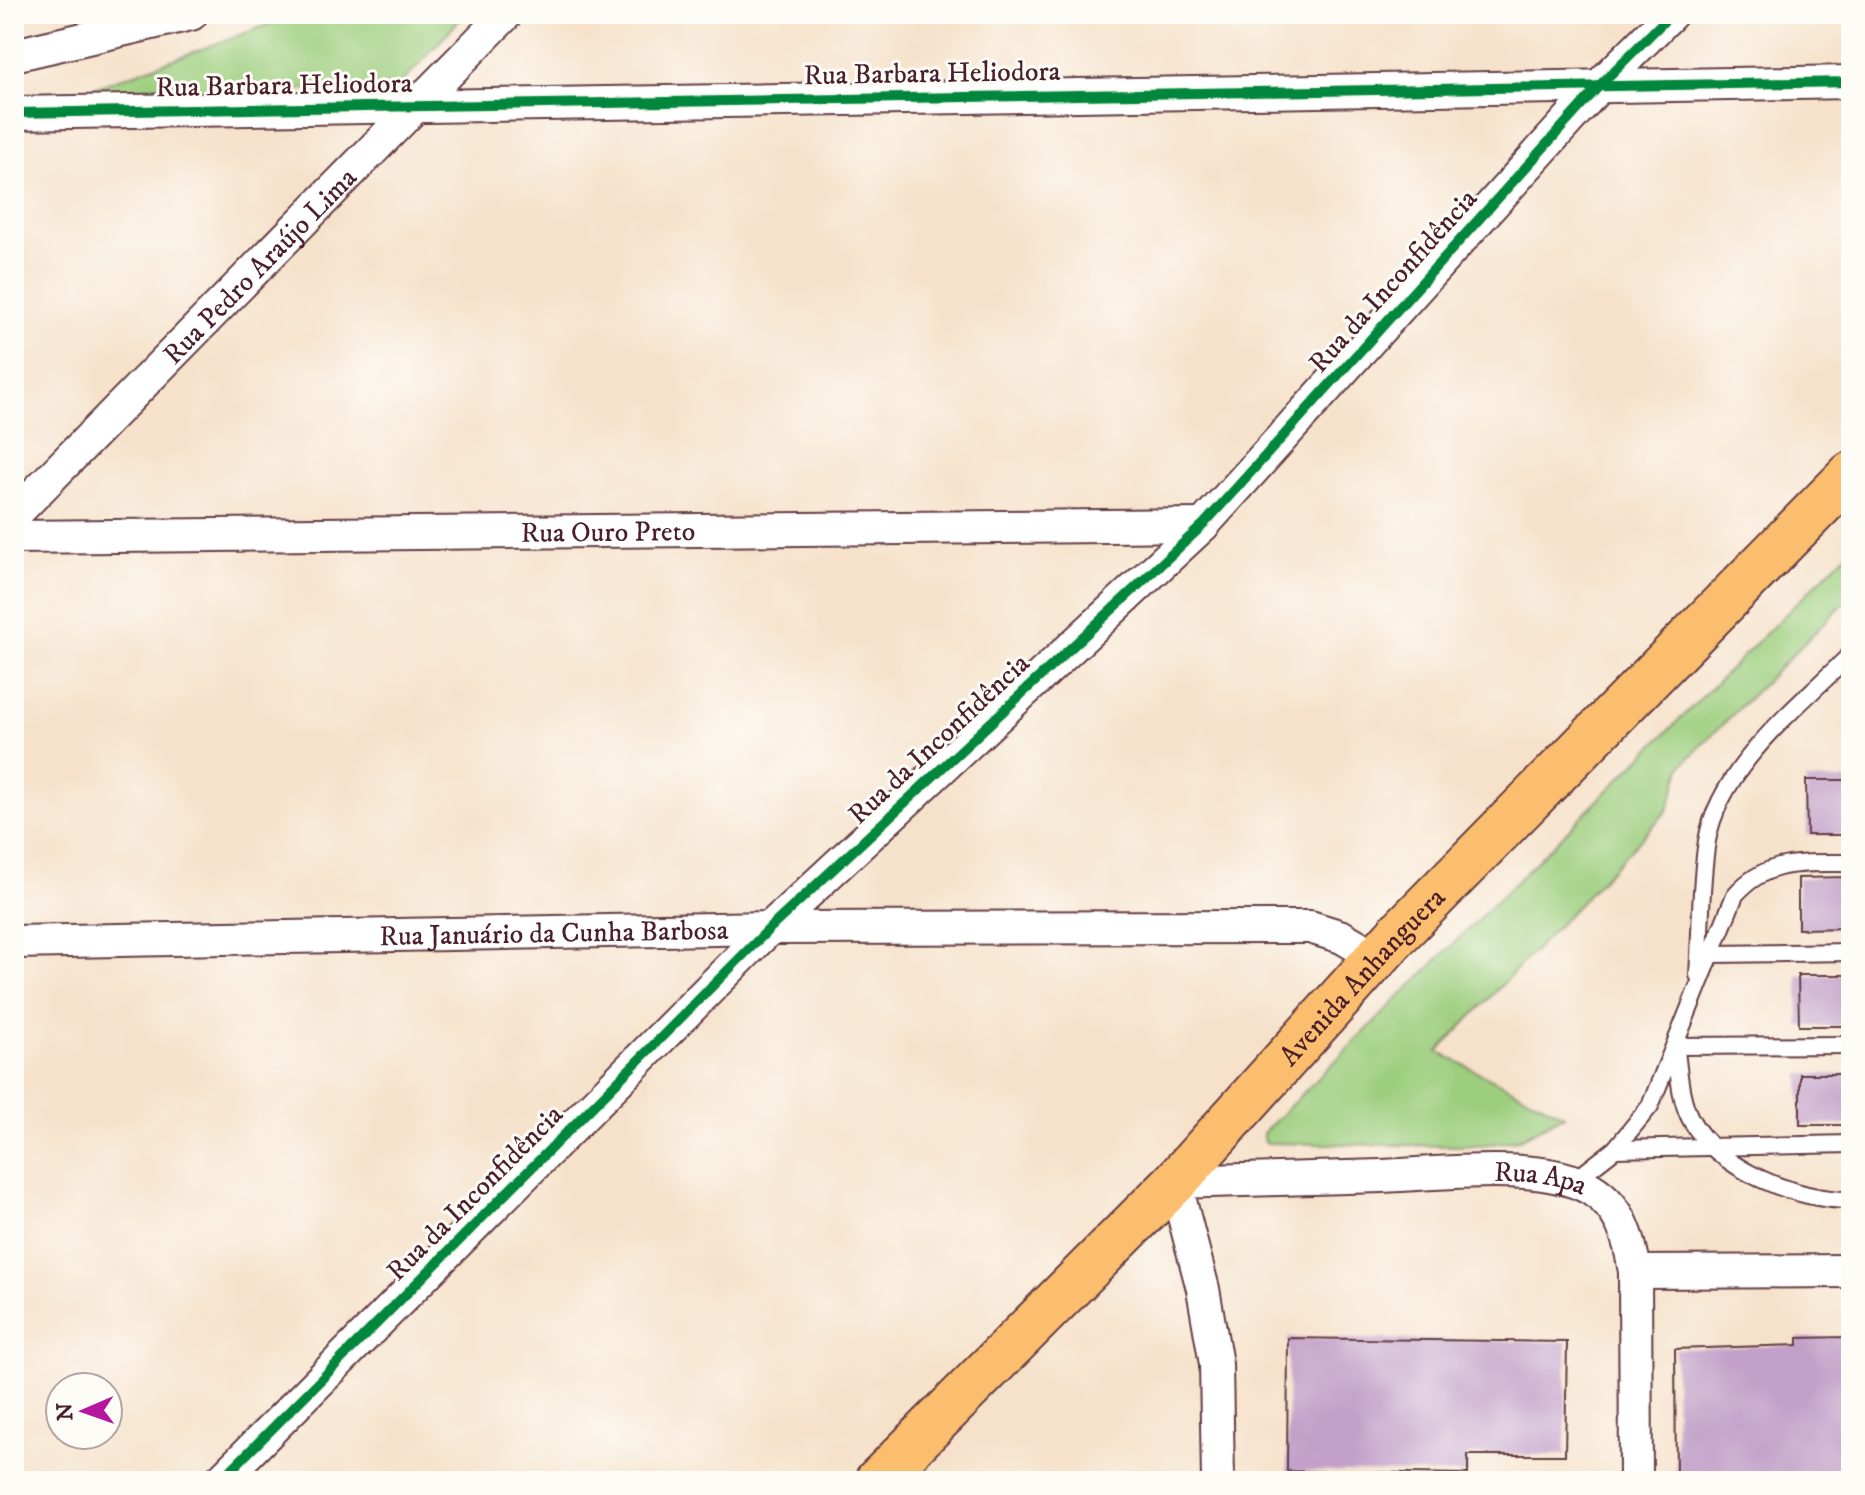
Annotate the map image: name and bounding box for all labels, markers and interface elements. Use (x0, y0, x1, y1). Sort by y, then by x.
street label: Rua Barbara Heliodora (803, 54, 1061, 93)
street label: Rua Barbara Heliodora (155, 66, 413, 105)
street label: Rua Pedro Araújo Lima (156, 161, 365, 372)
street label: Rua da Inconfidência (1301, 182, 1485, 380)
street label: Rua Ouro Preto (521, 514, 695, 551)
street label: Rua da Inconfidência (841, 646, 1037, 832)
street label: Avenida Anhanguera (1272, 881, 1453, 1073)
street label: Rua Januário da Cunha Barbosa (379, 913, 729, 954)
street label: Rua da Inconfidência (379, 1097, 571, 1289)
street label: Rua Apa (1494, 1155, 1592, 1204)
north arrow (44, 1371, 124, 1451)
text: N (52, 1402, 79, 1421)

